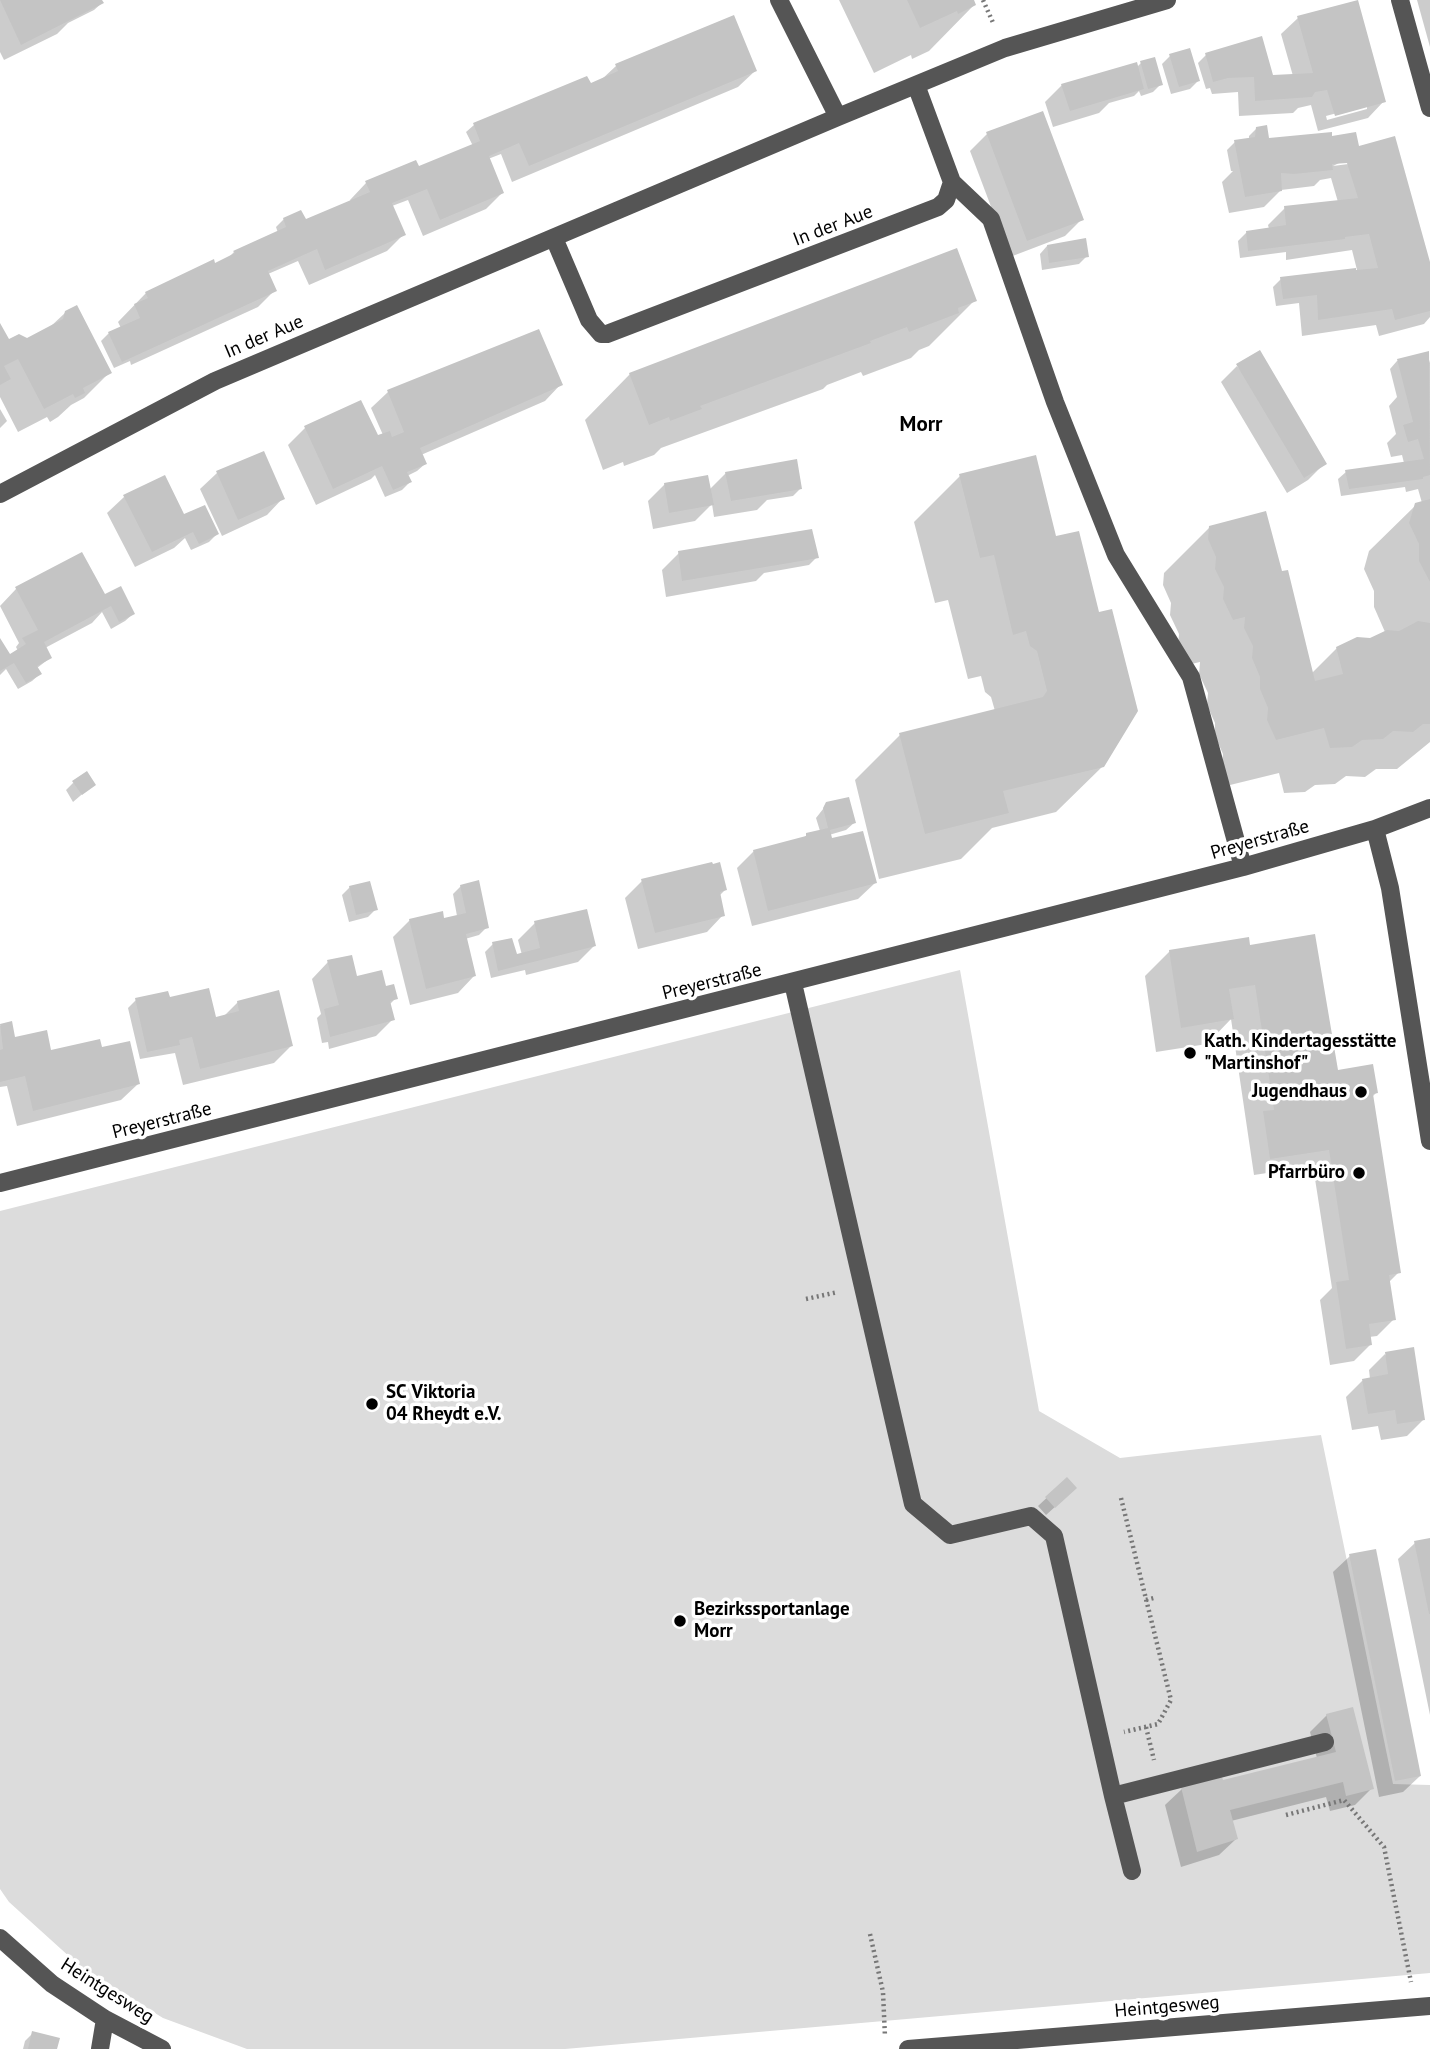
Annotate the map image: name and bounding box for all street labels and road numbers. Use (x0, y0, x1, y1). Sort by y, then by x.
street label: In der Aue (790, 200, 876, 252)
street label: In der Aue (221, 310, 307, 364)
street label: Preyerstraße (1208, 815, 1312, 865)
street label: Preyerstraße (660, 959, 764, 1005)
street label: Preyerstraße (110, 1098, 214, 1144)
street label: Heintgesweg (56, 1953, 158, 2029)
street label: Heintgesweg (1114, 1991, 1220, 2023)

